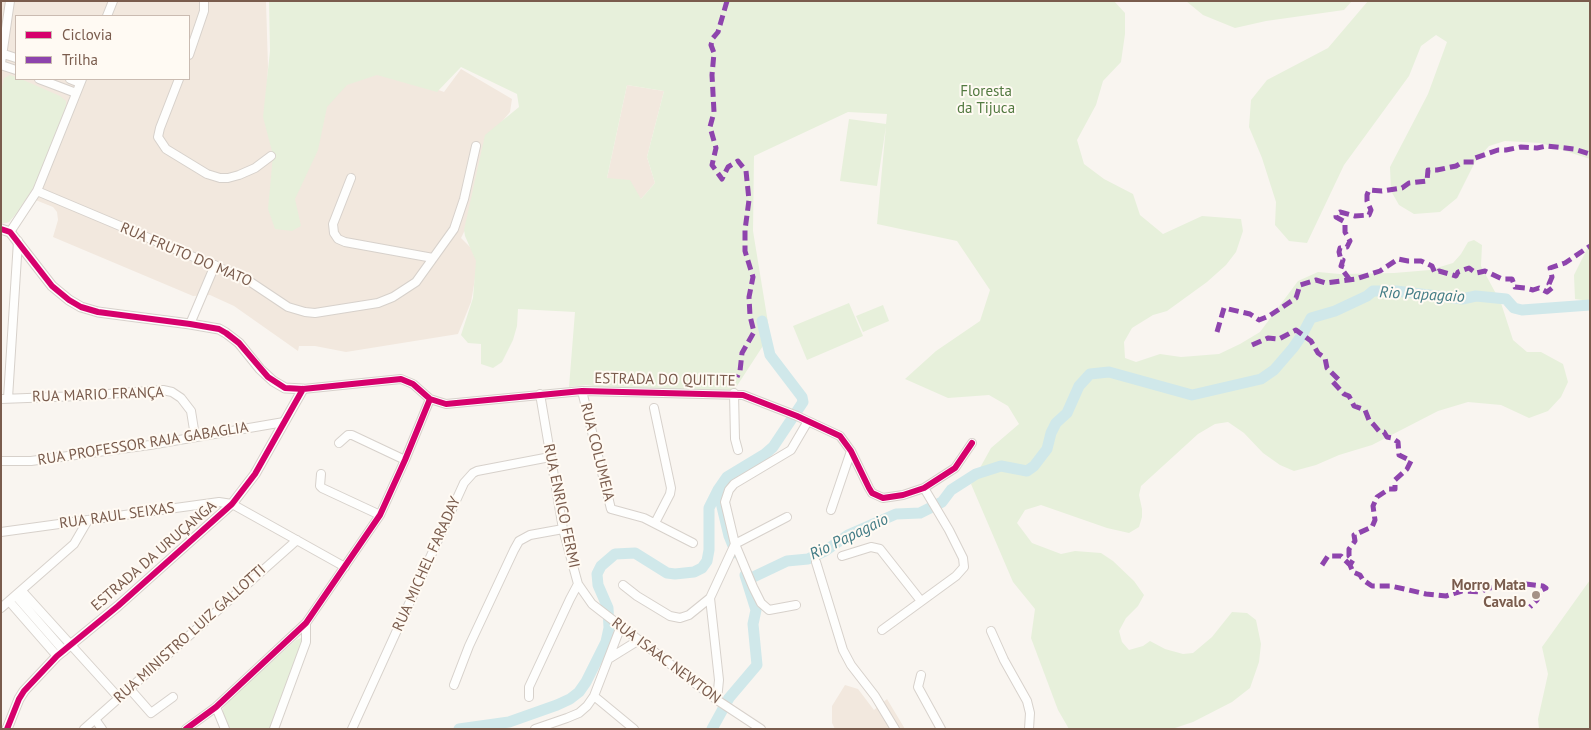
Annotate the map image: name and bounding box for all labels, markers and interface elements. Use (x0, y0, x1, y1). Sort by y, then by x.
legend (15, 15, 190, 80)
text: Ciclovia (62, 25, 112, 44)
text: Trilha (62, 50, 98, 69)
park label: Floresta da Tijuca (957, 83, 1015, 118)
street label: RUA FRUTO DO MATO (117, 219, 255, 291)
water label: Rio Papagaio (1379, 283, 1465, 307)
street label: ESTRADA DO QUITITE (594, 370, 736, 390)
street label: RUA MARIO FRANÇA (32, 384, 164, 406)
street label: RUA COLUMEIA (576, 401, 618, 503)
street label: RUA PROFESSOR RAJA GABAGLIA (36, 418, 250, 470)
street label: RUA ENRICO FERMI (539, 442, 583, 570)
street label: RUA MICHEL FARADAY (389, 494, 465, 634)
street label: ESTRADA DA URUÇANGA (88, 497, 220, 615)
street label: RUA RAUL SEIXAS (58, 499, 176, 533)
water label: Rio Papagaio (806, 510, 892, 564)
street label: RUA MINISTRO LUIZ GALLOTTI (110, 561, 270, 707)
place label: Morro Mata Cavalo (1451, 577, 1526, 612)
marker: Morro Mata Cavalo (1530, 589, 1542, 601)
street label: RUA ISAAC NEWTON (608, 614, 724, 708)

